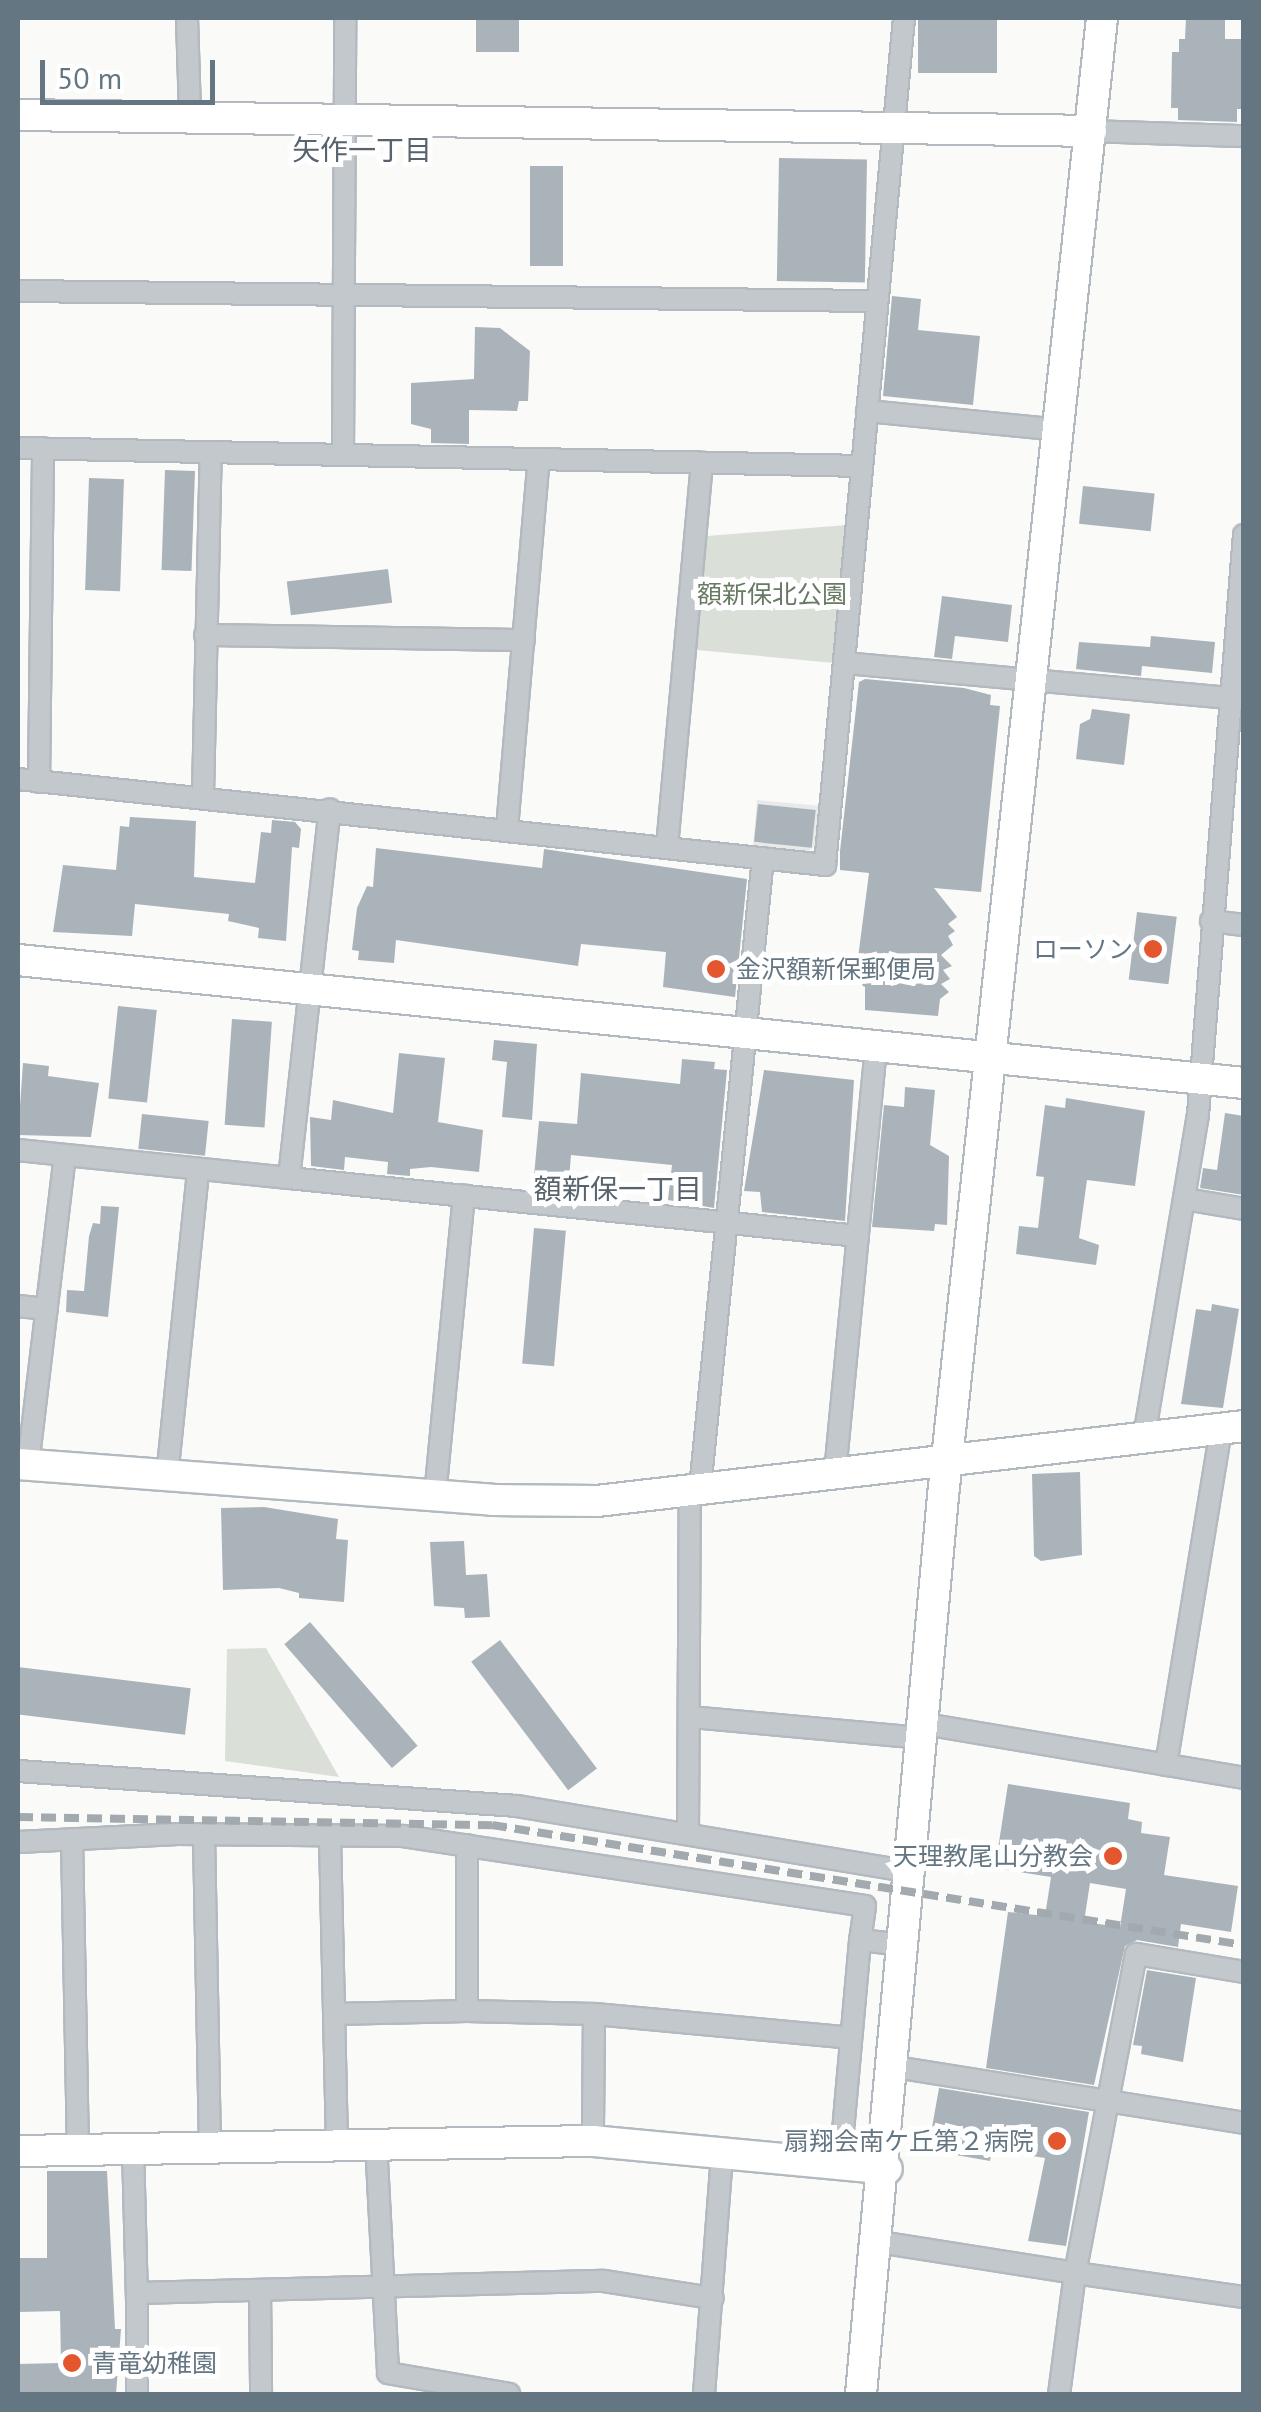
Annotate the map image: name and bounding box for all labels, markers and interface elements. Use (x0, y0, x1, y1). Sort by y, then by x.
scale bar (45, 40, 220, 102)
text: 50 m (57, 58, 122, 97)
district label: 矢作一丁目 (292, 133, 432, 167)
park label: 額新保北公園 (697, 579, 847, 609)
place label: ローソン (1033, 934, 1133, 964)
marker: ローソン (1142, 938, 1164, 960)
place label: 金沢額新保郵便局 (736, 954, 936, 984)
marker: 金沢額新保郵便局 (705, 958, 727, 980)
district label: 額新保一丁目 (534, 1172, 702, 1206)
place label: 天理教尾山分教会 (893, 1841, 1093, 1871)
marker: 天理教尾山分教会 (1102, 1845, 1124, 1867)
place label: 扇翔会南ケ丘第２病院 (784, 2126, 1034, 2156)
marker: 扇翔会南ケ丘第２病院 (1044, 2128, 1070, 2154)
place label: 青竜幼稚園 (92, 2348, 217, 2378)
marker: 青竜幼稚園 (61, 2352, 83, 2374)

